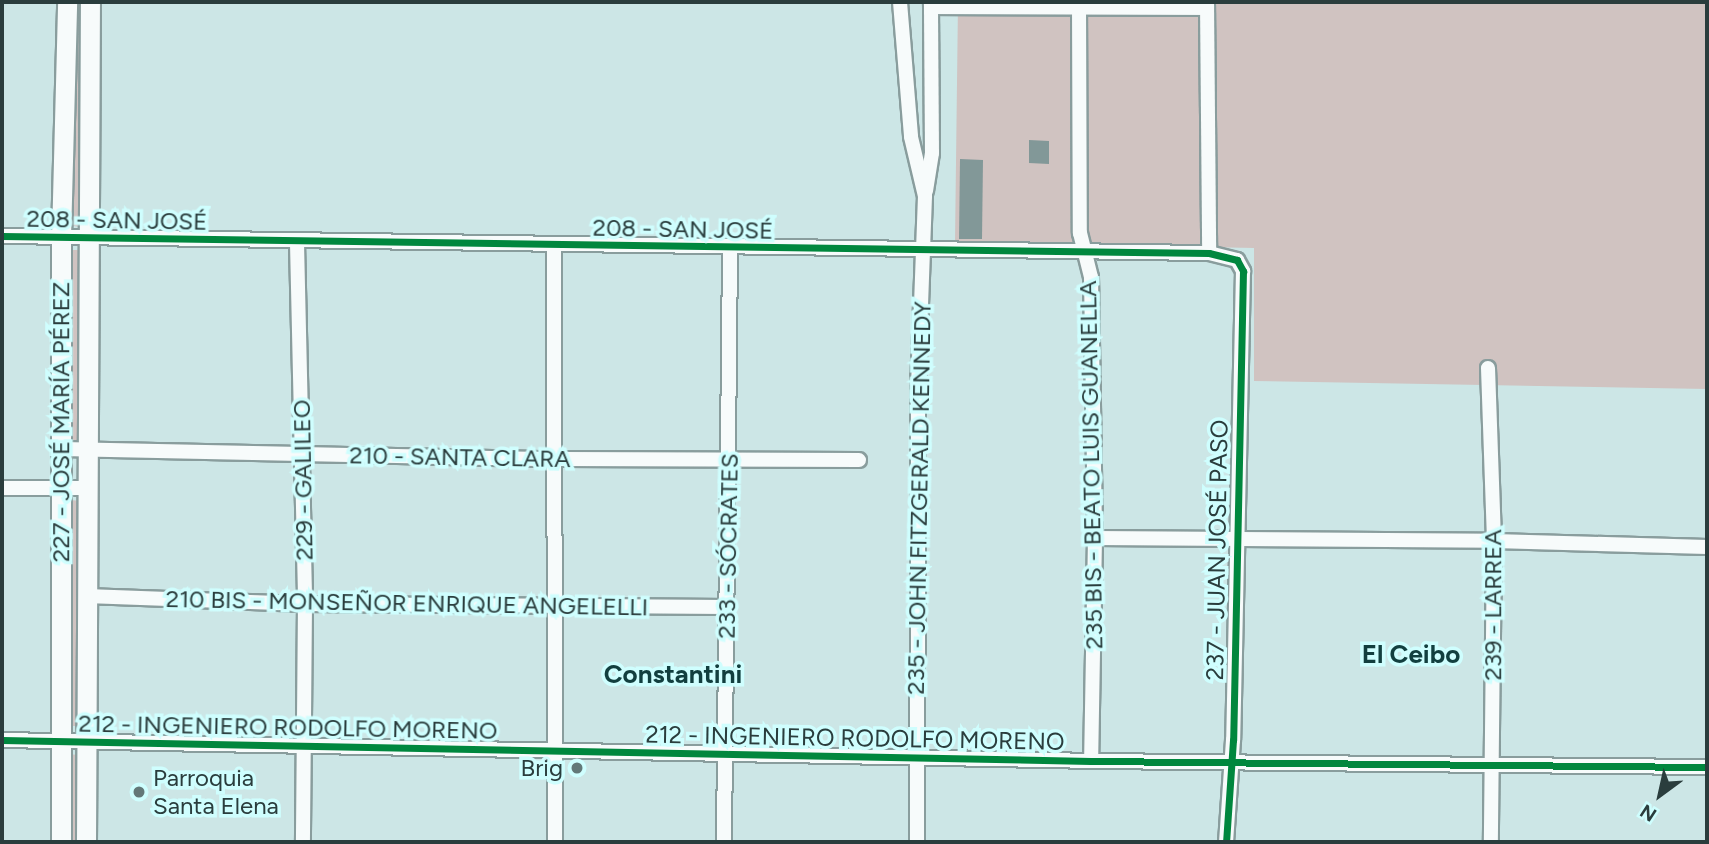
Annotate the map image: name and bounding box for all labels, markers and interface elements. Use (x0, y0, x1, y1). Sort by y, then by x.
street label: 208 - SAN JOSÉ (26, 204, 208, 236)
street label: 208 - SAN JOSÉ (592, 213, 774, 245)
street label: 235 BIS - BEATO LUIS GUANELLA (1073, 280, 1109, 650)
street label: 227 - JOSÉ MARÍA PÉREZ (47, 282, 75, 562)
street label: 235 - JOHN FITZGERALD KENNEDY (901, 301, 937, 695)
street label: 229 - GALILEO (287, 399, 319, 561)
street label: 237 - JUAN JOSÉ PASO (1200, 419, 1234, 681)
street label: 210 - SANTA CLARA (349, 441, 571, 473)
street label: 233 - SÓCRATES (712, 453, 744, 639)
street label: 239 - LARREA (1479, 529, 1507, 681)
street label: 210 BIS - MONSEÑOR ENRIQUE ANGELELLI (166, 584, 648, 622)
district label: El Ceibo (1362, 639, 1460, 671)
district label: Constantini (604, 659, 742, 691)
street label: 212 - INGENIERO RODOLFO MORENO (78, 709, 498, 745)
street label: 212 - INGENIERO RODOLFO MORENO (645, 720, 1065, 756)
place label: Brig (521, 754, 563, 782)
marker: Brig (569, 760, 585, 776)
north arrow (1625, 760, 1695, 830)
place label: Parroquia Santa Elena (153, 764, 279, 820)
marker: Parroquia Santa Elena (131, 784, 147, 800)
text: N (1636, 799, 1661, 827)

